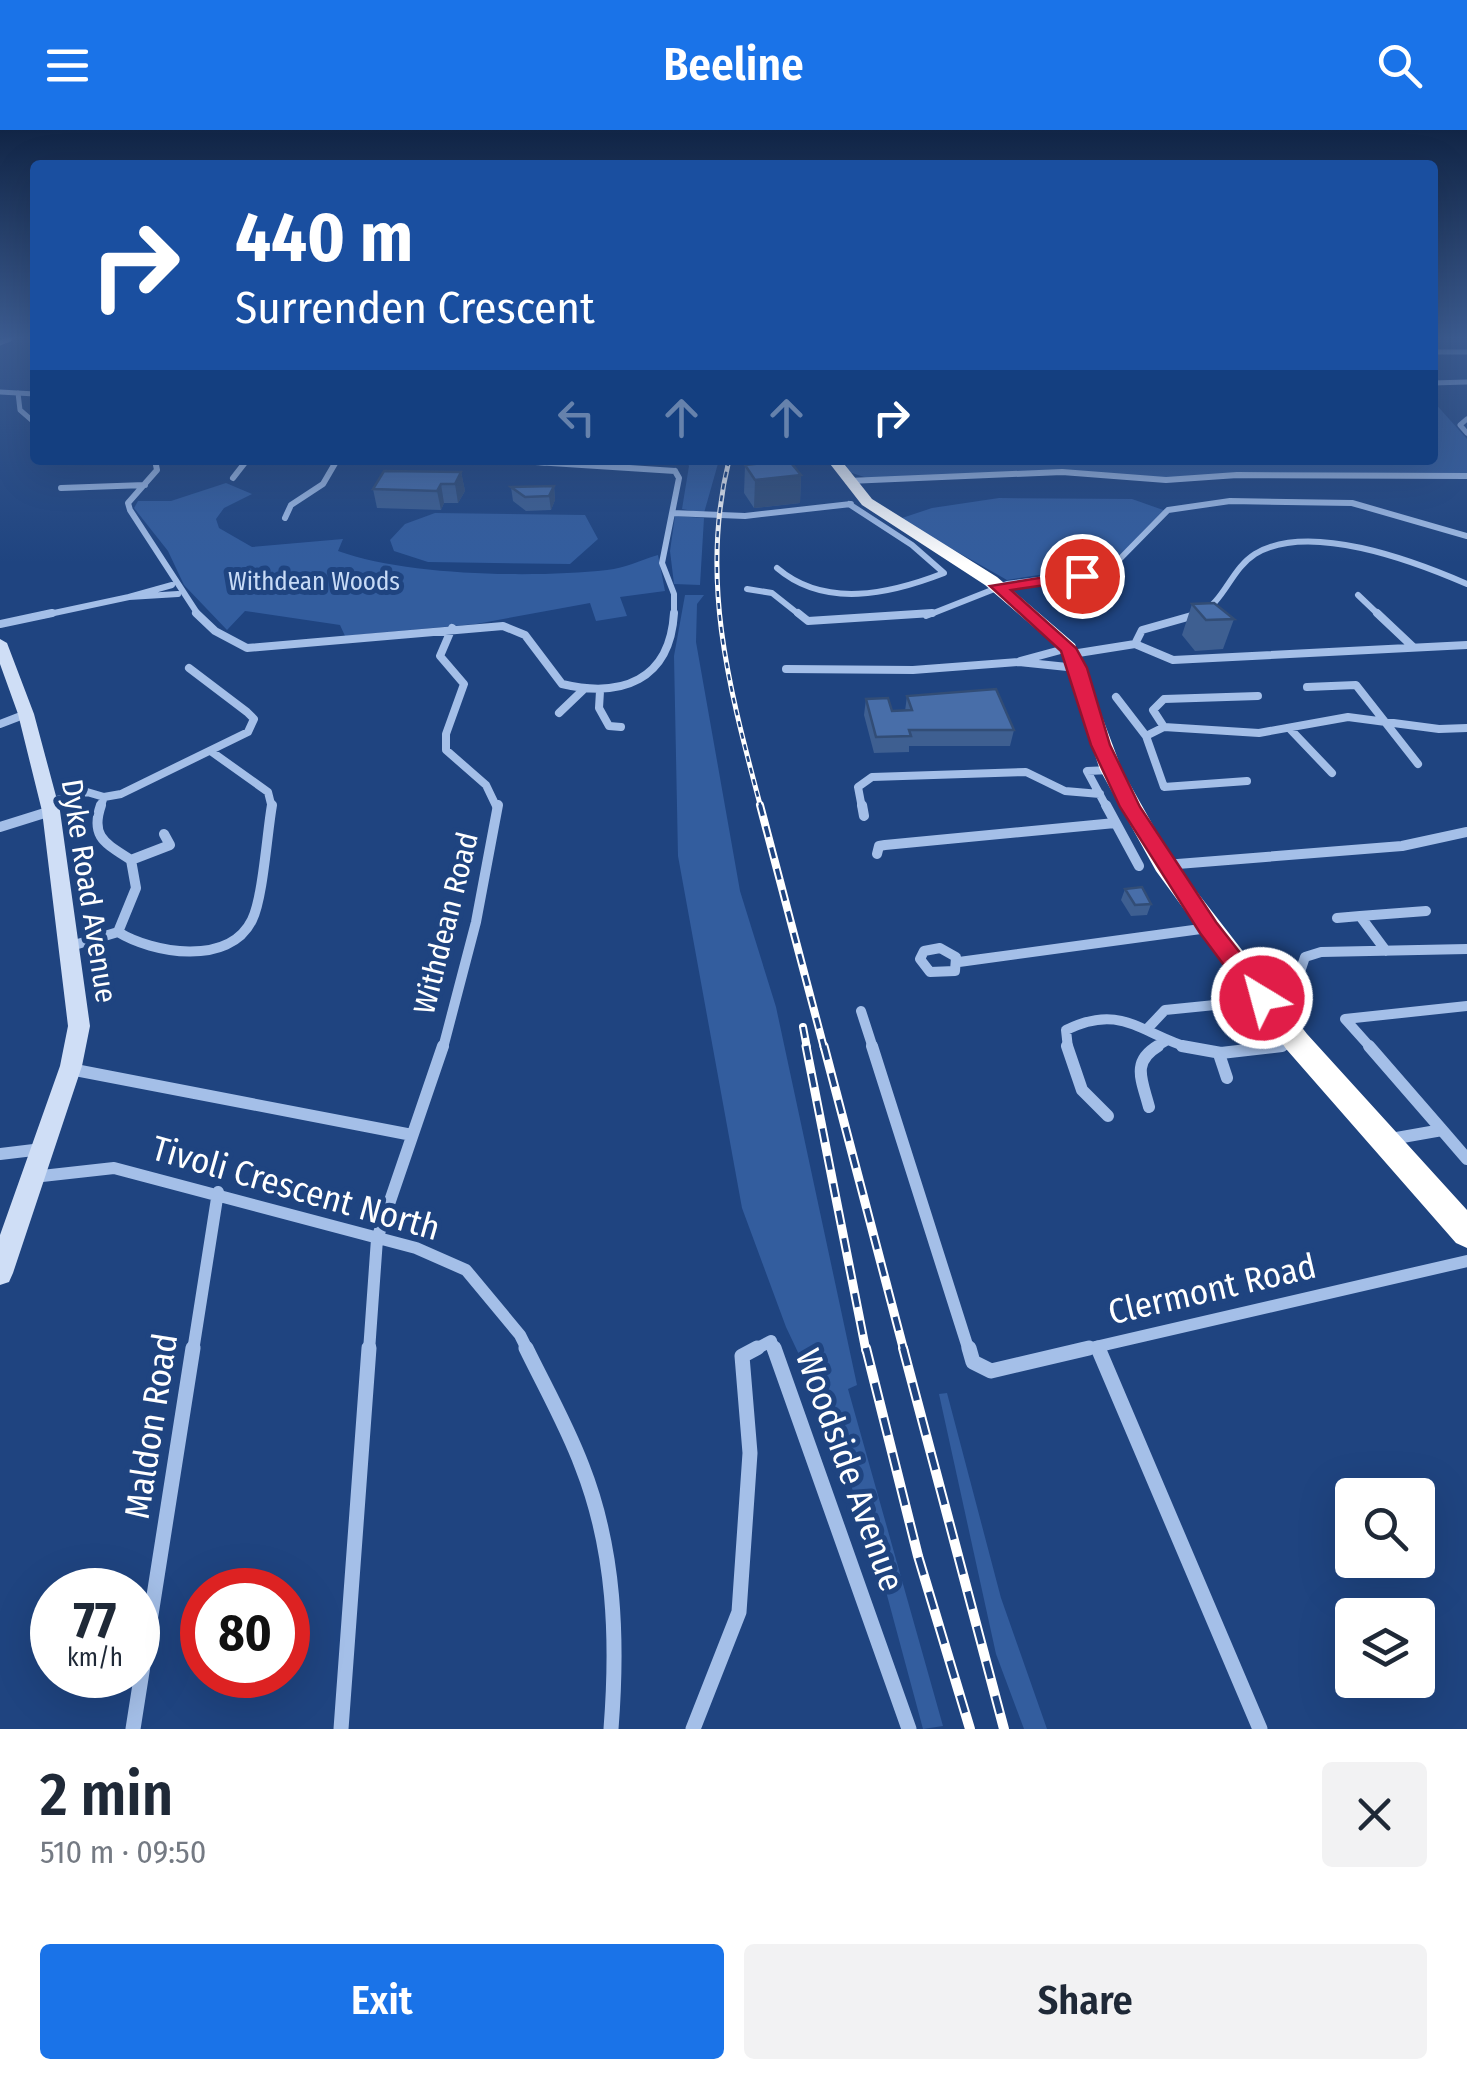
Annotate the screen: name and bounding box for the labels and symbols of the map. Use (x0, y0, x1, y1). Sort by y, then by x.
pin (1040, 534, 1125, 619)
park label: Withdean Woods (228, 567, 400, 597)
street label: Dyke Road Avenue (54, 777, 124, 1005)
street label: Withdean Road (406, 828, 486, 1018)
position arrow (1210, 946, 1314, 1050)
street label: Tivoli Crescent North (147, 1127, 445, 1249)
street label: Clermont Road (1104, 1245, 1320, 1333)
street label: Maldon Road (116, 1330, 186, 1522)
street label: Woodside Avenue (787, 1343, 913, 1597)
speed limit sign: 80 (180, 1568, 310, 1698)

